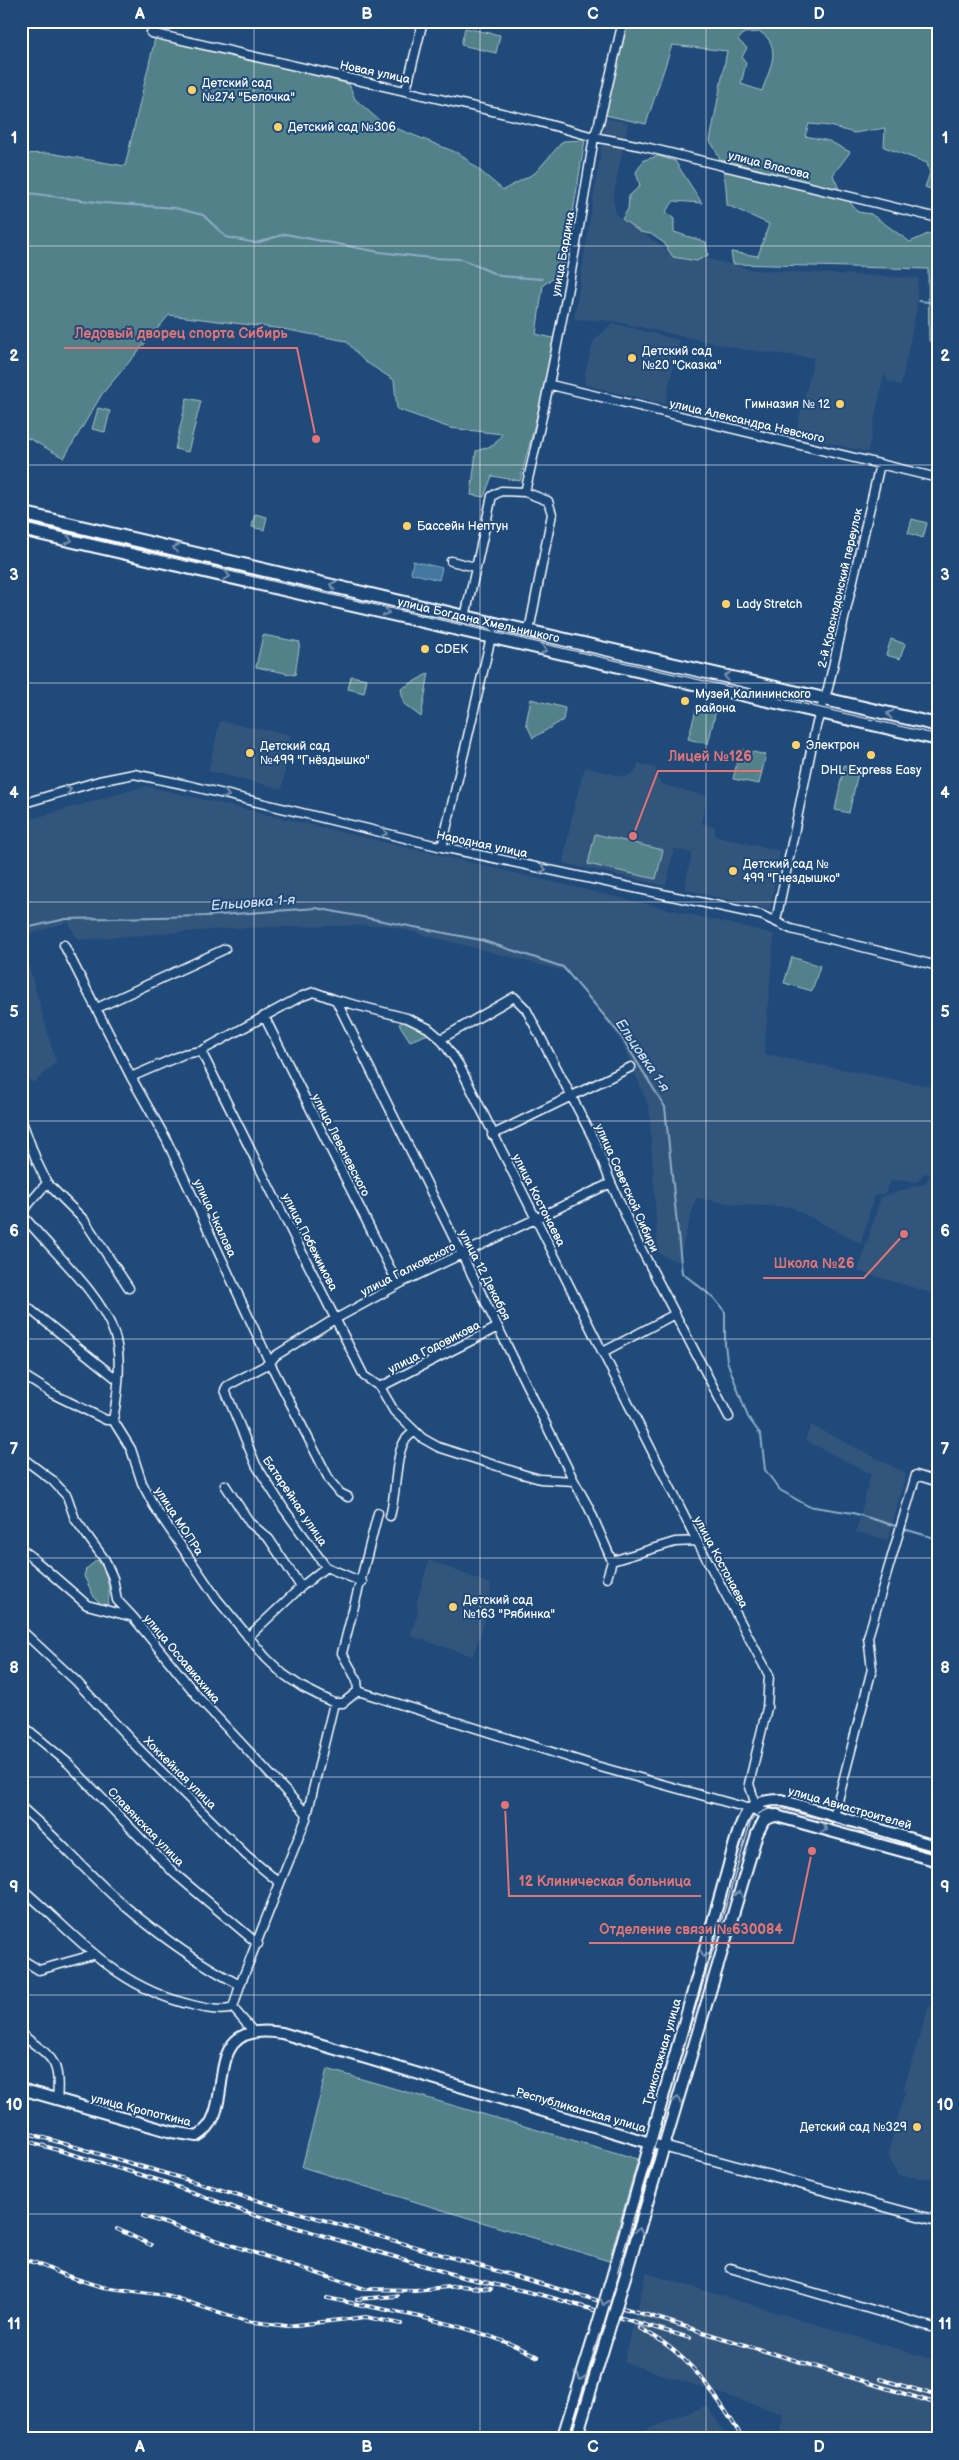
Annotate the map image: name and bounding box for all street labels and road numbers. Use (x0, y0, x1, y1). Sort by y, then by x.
street label: Новая улица (338, 58, 411, 87)
street label: улица Власова (727, 148, 811, 183)
street label: улица Бардина (549, 210, 578, 298)
street label: улица Александра Невского (668, 396, 826, 447)
street label: 2-й Краснодонский переулок (815, 506, 866, 669)
street label: улица Богдана Хмельницкого (396, 594, 561, 646)
street label: Народная улица (435, 827, 529, 861)
street label: улица Леваневского (308, 1092, 373, 1199)
street label: улица Советской Сибири (591, 1122, 662, 1255)
street label: улица Костонаева (509, 1151, 568, 1249)
street label: улица Чкалова (190, 1177, 239, 1260)
street label: улица Побежимова (278, 1191, 341, 1294)
street label: улица 12 Декабря (455, 1227, 514, 1323)
street label: улица Галковского (358, 1239, 458, 1300)
street label: улица Годовикова (386, 1318, 483, 1377)
street label: Батарейная улица (259, 1454, 330, 1549)
street label: улица МОПРа (151, 1484, 206, 1558)
street label: улица Костонаева (690, 1514, 751, 1611)
street label: улица Осоавиахима (140, 1612, 223, 1707)
street label: Хоккейная улица (140, 1734, 219, 1813)
street label: улица Авиастроителей (786, 1784, 913, 1833)
street label: Славянская улица (104, 1785, 187, 1870)
street label: Трикотажная улица (640, 1997, 685, 2107)
street label: Республиканская улица (514, 2085, 648, 2136)
street label: улица Кропоткина (89, 2091, 193, 2130)

